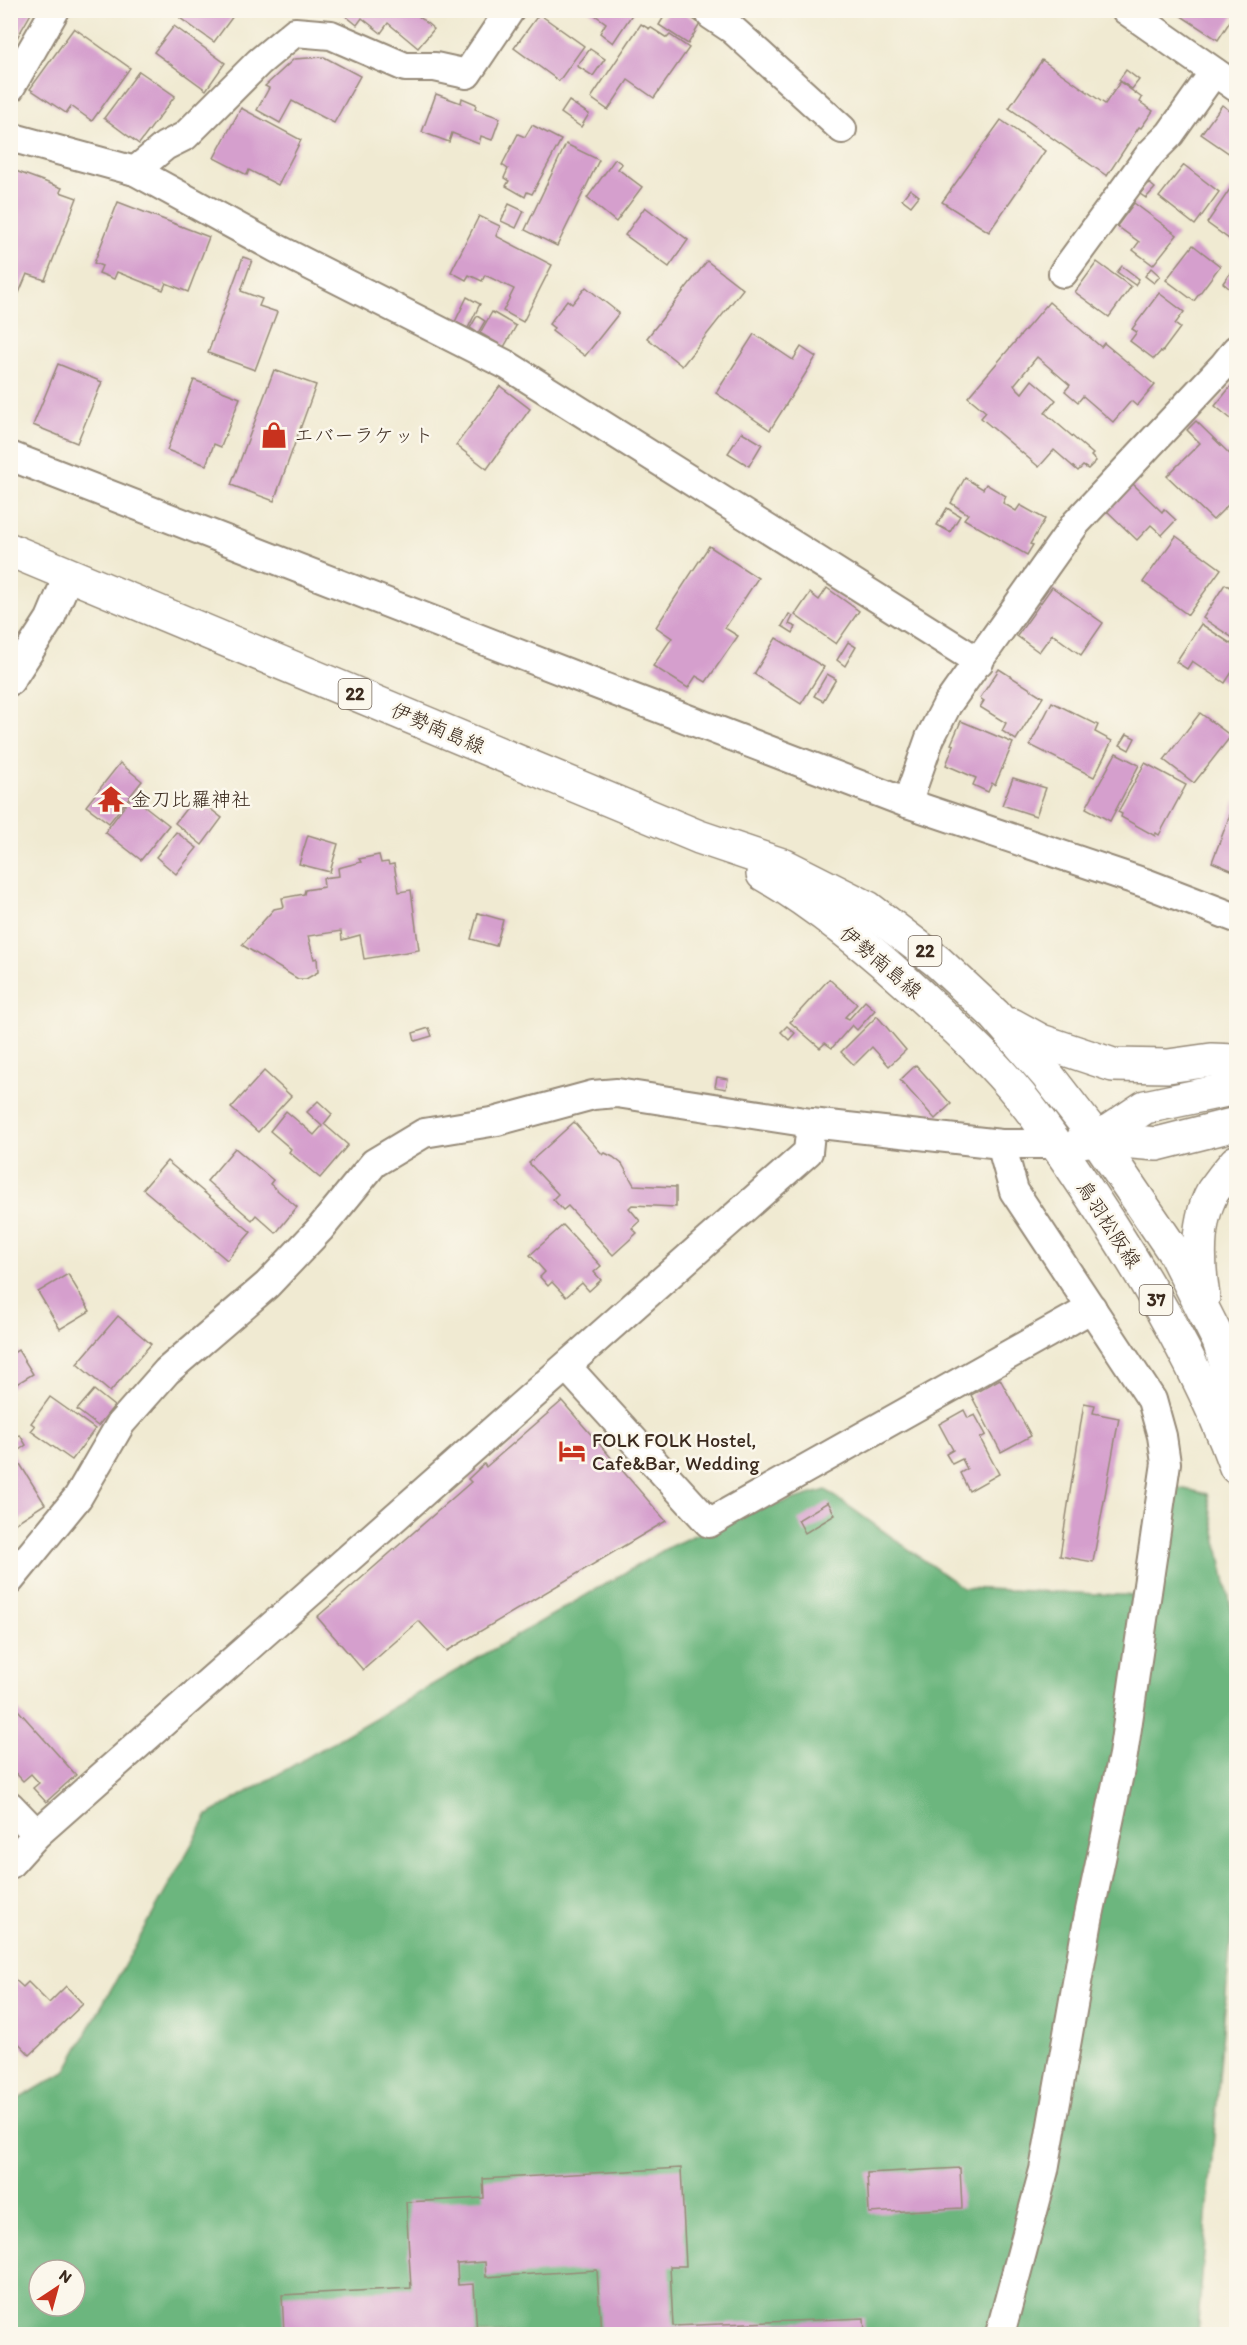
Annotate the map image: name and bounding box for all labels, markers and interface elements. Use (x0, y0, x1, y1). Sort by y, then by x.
shop icon: エバーラケット (259, 420, 289, 450)
place label: エバーラケット (294, 423, 434, 447)
road number: 22 (338, 679, 372, 709)
street label: 伊勢南島線 (387, 697, 489, 759)
temple icon: 金刀比羅神社 (96, 784, 126, 814)
place label: 金刀比羅神社 (131, 787, 251, 811)
street label: 伊勢南島線 (835, 921, 927, 1003)
road number: 22 (908, 936, 942, 966)
street label: 鳥羽松阪線 (1072, 1176, 1146, 1272)
road number: 37 (1140, 1285, 1172, 1315)
place label: FOLK FOLK Hostel, Cafe&Bar, Wedding (592, 1428, 760, 1475)
hotel icon: FOLK FOLK Hostel, Cafe&Bar, Wedding (557, 1436, 587, 1466)
north arrow (27, 2258, 87, 2318)
text: N (56, 2265, 75, 2287)

